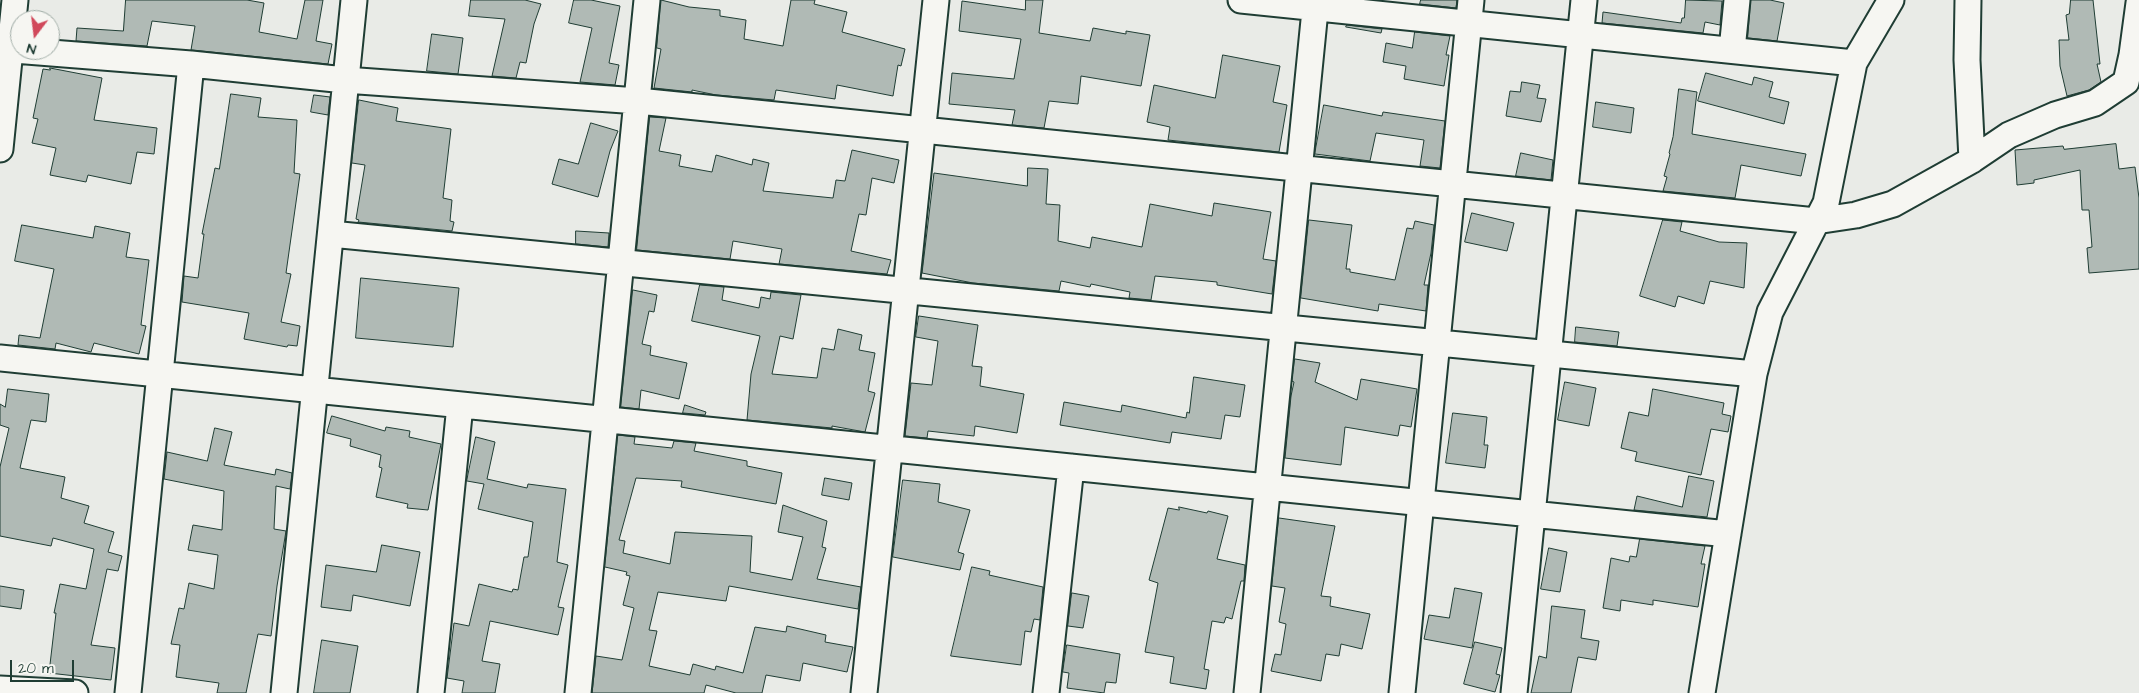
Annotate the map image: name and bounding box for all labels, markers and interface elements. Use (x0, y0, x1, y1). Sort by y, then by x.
north arrow (10, 10, 60, 60)
text: N (25, 38, 38, 59)
scale bar (12, 650, 76, 682)
text: 20 m (18, 658, 54, 679)

